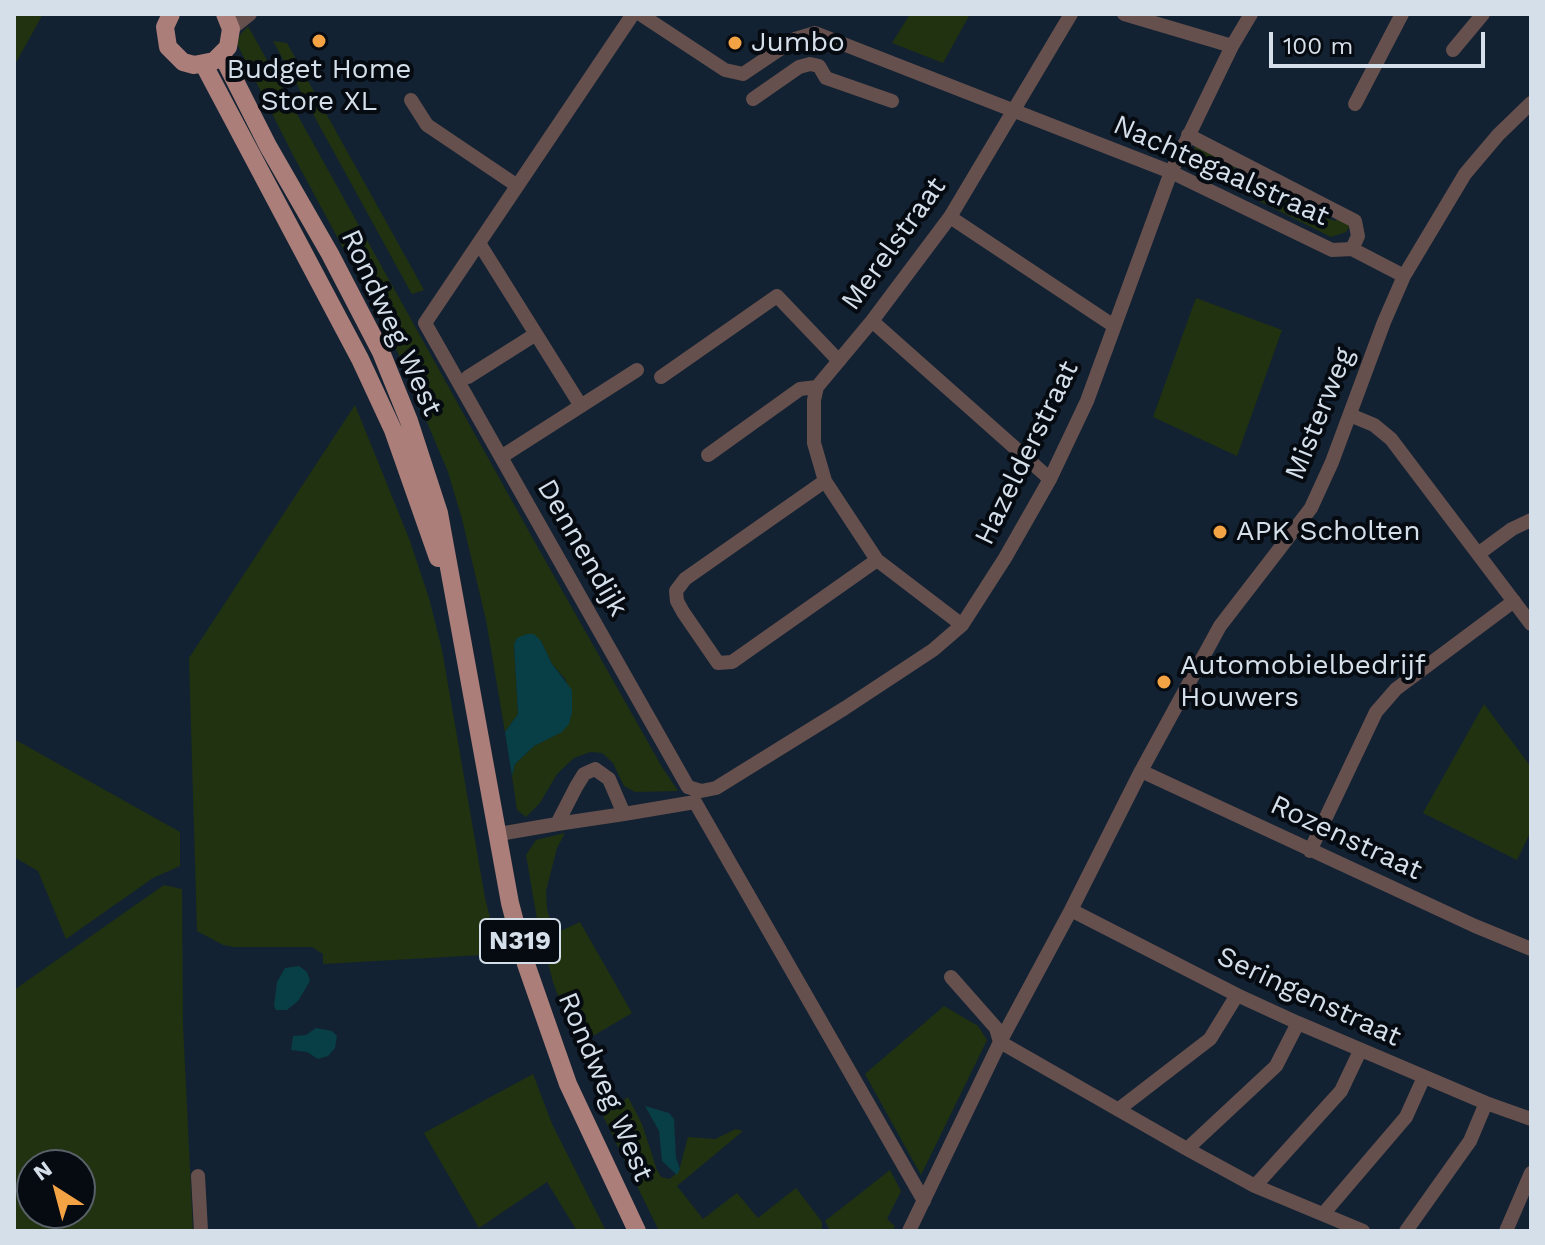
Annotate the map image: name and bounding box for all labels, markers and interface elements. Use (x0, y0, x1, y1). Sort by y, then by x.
scale bar (1273, 16, 1489, 66)
place label: Jumbo (751, 26, 845, 60)
marker: Budget Home Store XL (310, 32, 328, 50)
text: 100 m (1283, 32, 1353, 60)
marker: Jumbo (726, 34, 744, 52)
place label: Budget Home Store XL (227, 53, 411, 119)
street label: Nachtegaalstraat (1108, 108, 1334, 234)
street label: Merelstraat (835, 171, 953, 317)
street label: Rondweg West (333, 224, 449, 422)
street label: Misterweg (1278, 343, 1362, 485)
street label: Hazelderstraat (968, 355, 1086, 551)
street label: Dennendijk (529, 473, 635, 623)
place label: APK Scholten (1236, 515, 1420, 549)
marker: APK Scholten (1211, 523, 1229, 541)
place label: Automobielbedrijf Houwers (1180, 649, 1426, 715)
marker: Automobielbedrijf Houwers (1155, 673, 1173, 691)
street label: Rozenstraat (1265, 788, 1427, 888)
road number: N319 (480, 919, 560, 963)
street label: Seringenstraat (1212, 940, 1406, 1054)
street label: Rondweg West (550, 987, 660, 1187)
north arrow (16, 1149, 96, 1229)
text: N (29, 1156, 57, 1186)

